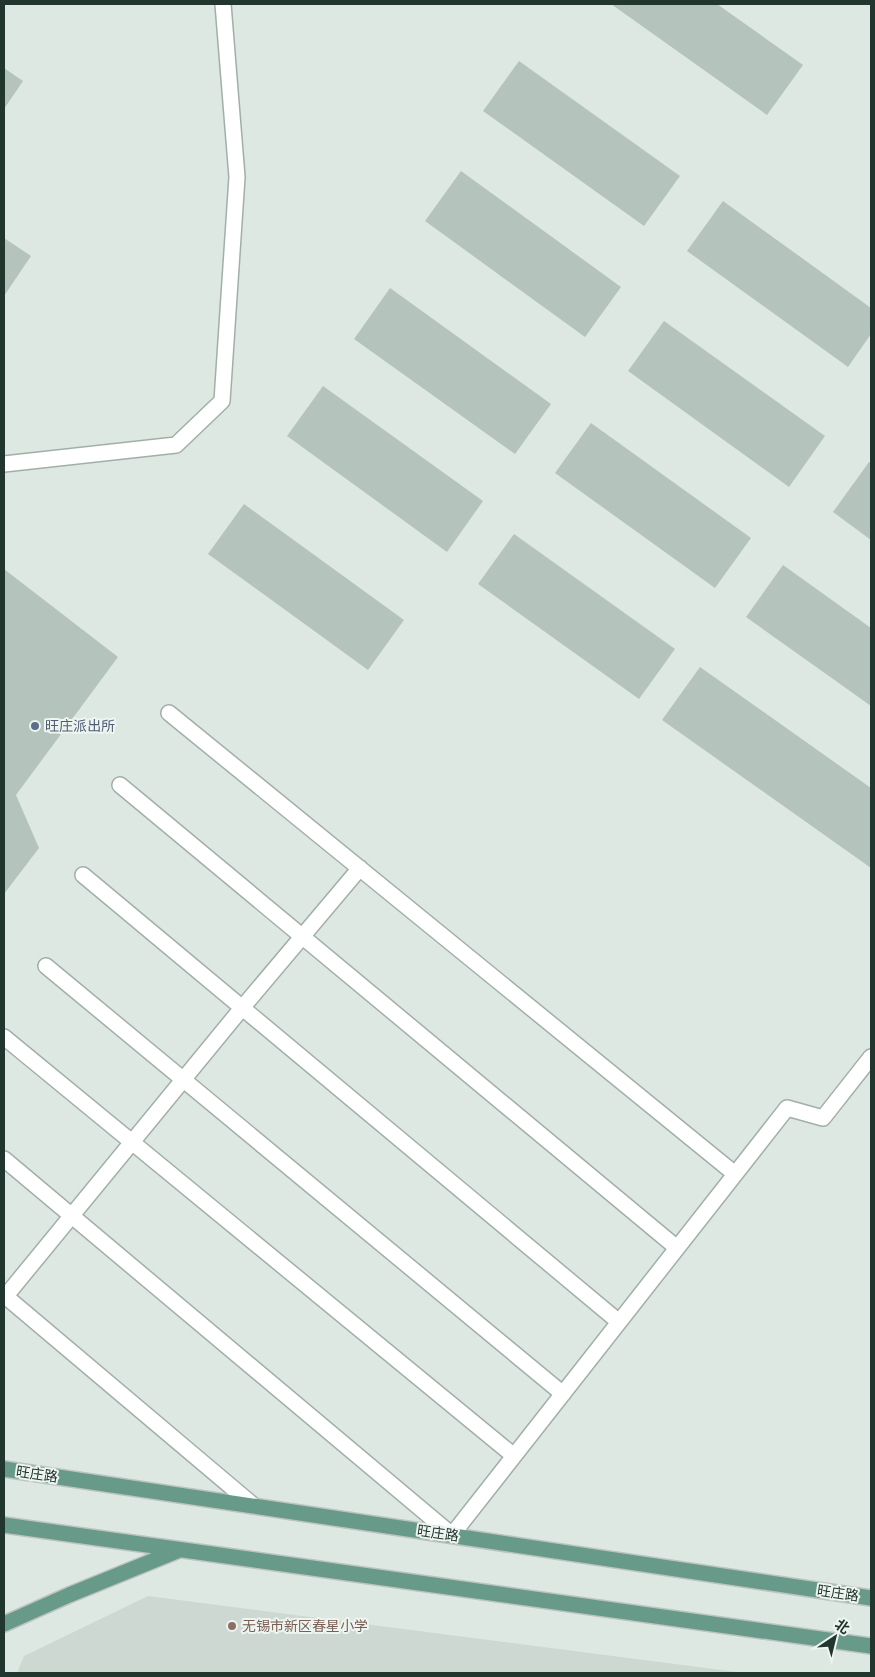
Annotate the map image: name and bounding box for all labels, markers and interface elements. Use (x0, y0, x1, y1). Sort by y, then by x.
place label: 旺庄派出所 (45, 717, 115, 734)
marker: 旺庄派出所 (29, 720, 41, 732)
street label: 旺庄路 (15, 1462, 59, 1485)
street label: 旺庄路 (416, 1521, 460, 1544)
street label: 旺庄路 (816, 1581, 860, 1604)
north arrow (810, 1612, 860, 1662)
text: 北 (832, 1615, 853, 1637)
place label: 无锡市新区春星小学 (242, 1617, 368, 1634)
marker: 无锡市新区春星小学 (226, 1620, 238, 1632)

